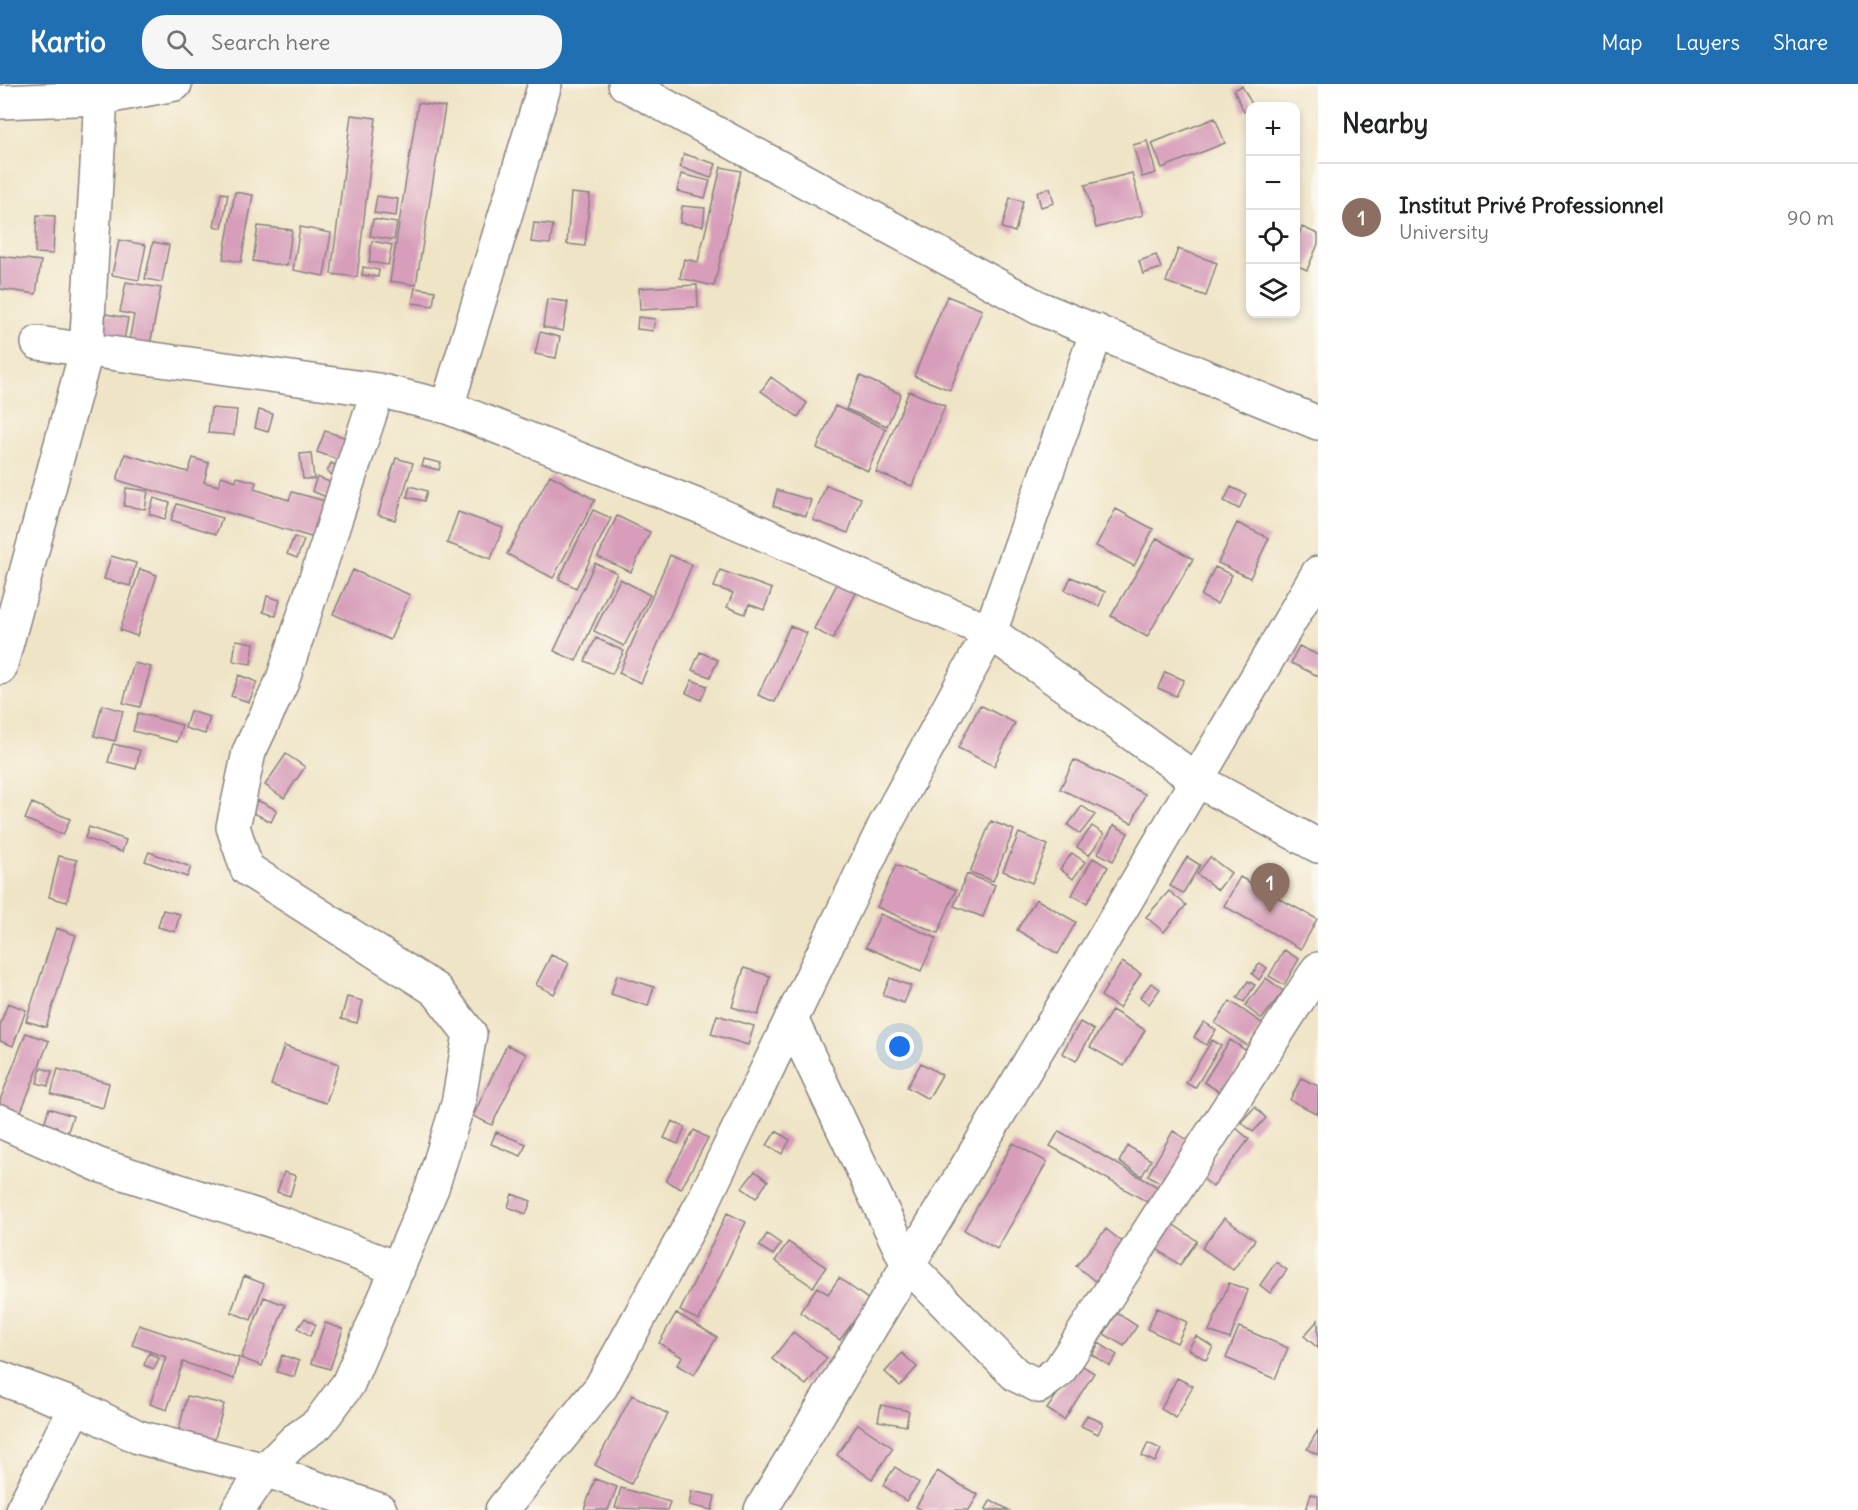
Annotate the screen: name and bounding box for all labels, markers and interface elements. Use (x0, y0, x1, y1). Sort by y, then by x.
search box (142, 15, 562, 69)
text: Kartio (30, 24, 106, 60)
icon: search (163, 26, 196, 59)
text: Search here (211, 28, 330, 56)
text: Map (1602, 29, 1642, 56)
text: Layers (1675, 29, 1740, 56)
text: Share (1773, 29, 1828, 56)
map controls (1246, 102, 1300, 318)
button: + (1246, 102, 1300, 156)
text: Nearby (1342, 107, 1428, 140)
button: − (1246, 156, 1300, 210)
text: Institut Privé Professionnel (1399, 191, 1664, 219)
text: 1 (1358, 205, 1365, 230)
text: 90 m (1787, 205, 1834, 230)
button: locate (1246, 210, 1300, 264)
text: University (1399, 219, 1489, 244)
button: layers (1246, 264, 1300, 318)
pin: 1 (1250, 864, 1290, 913)
your location (885, 1032, 914, 1061)

